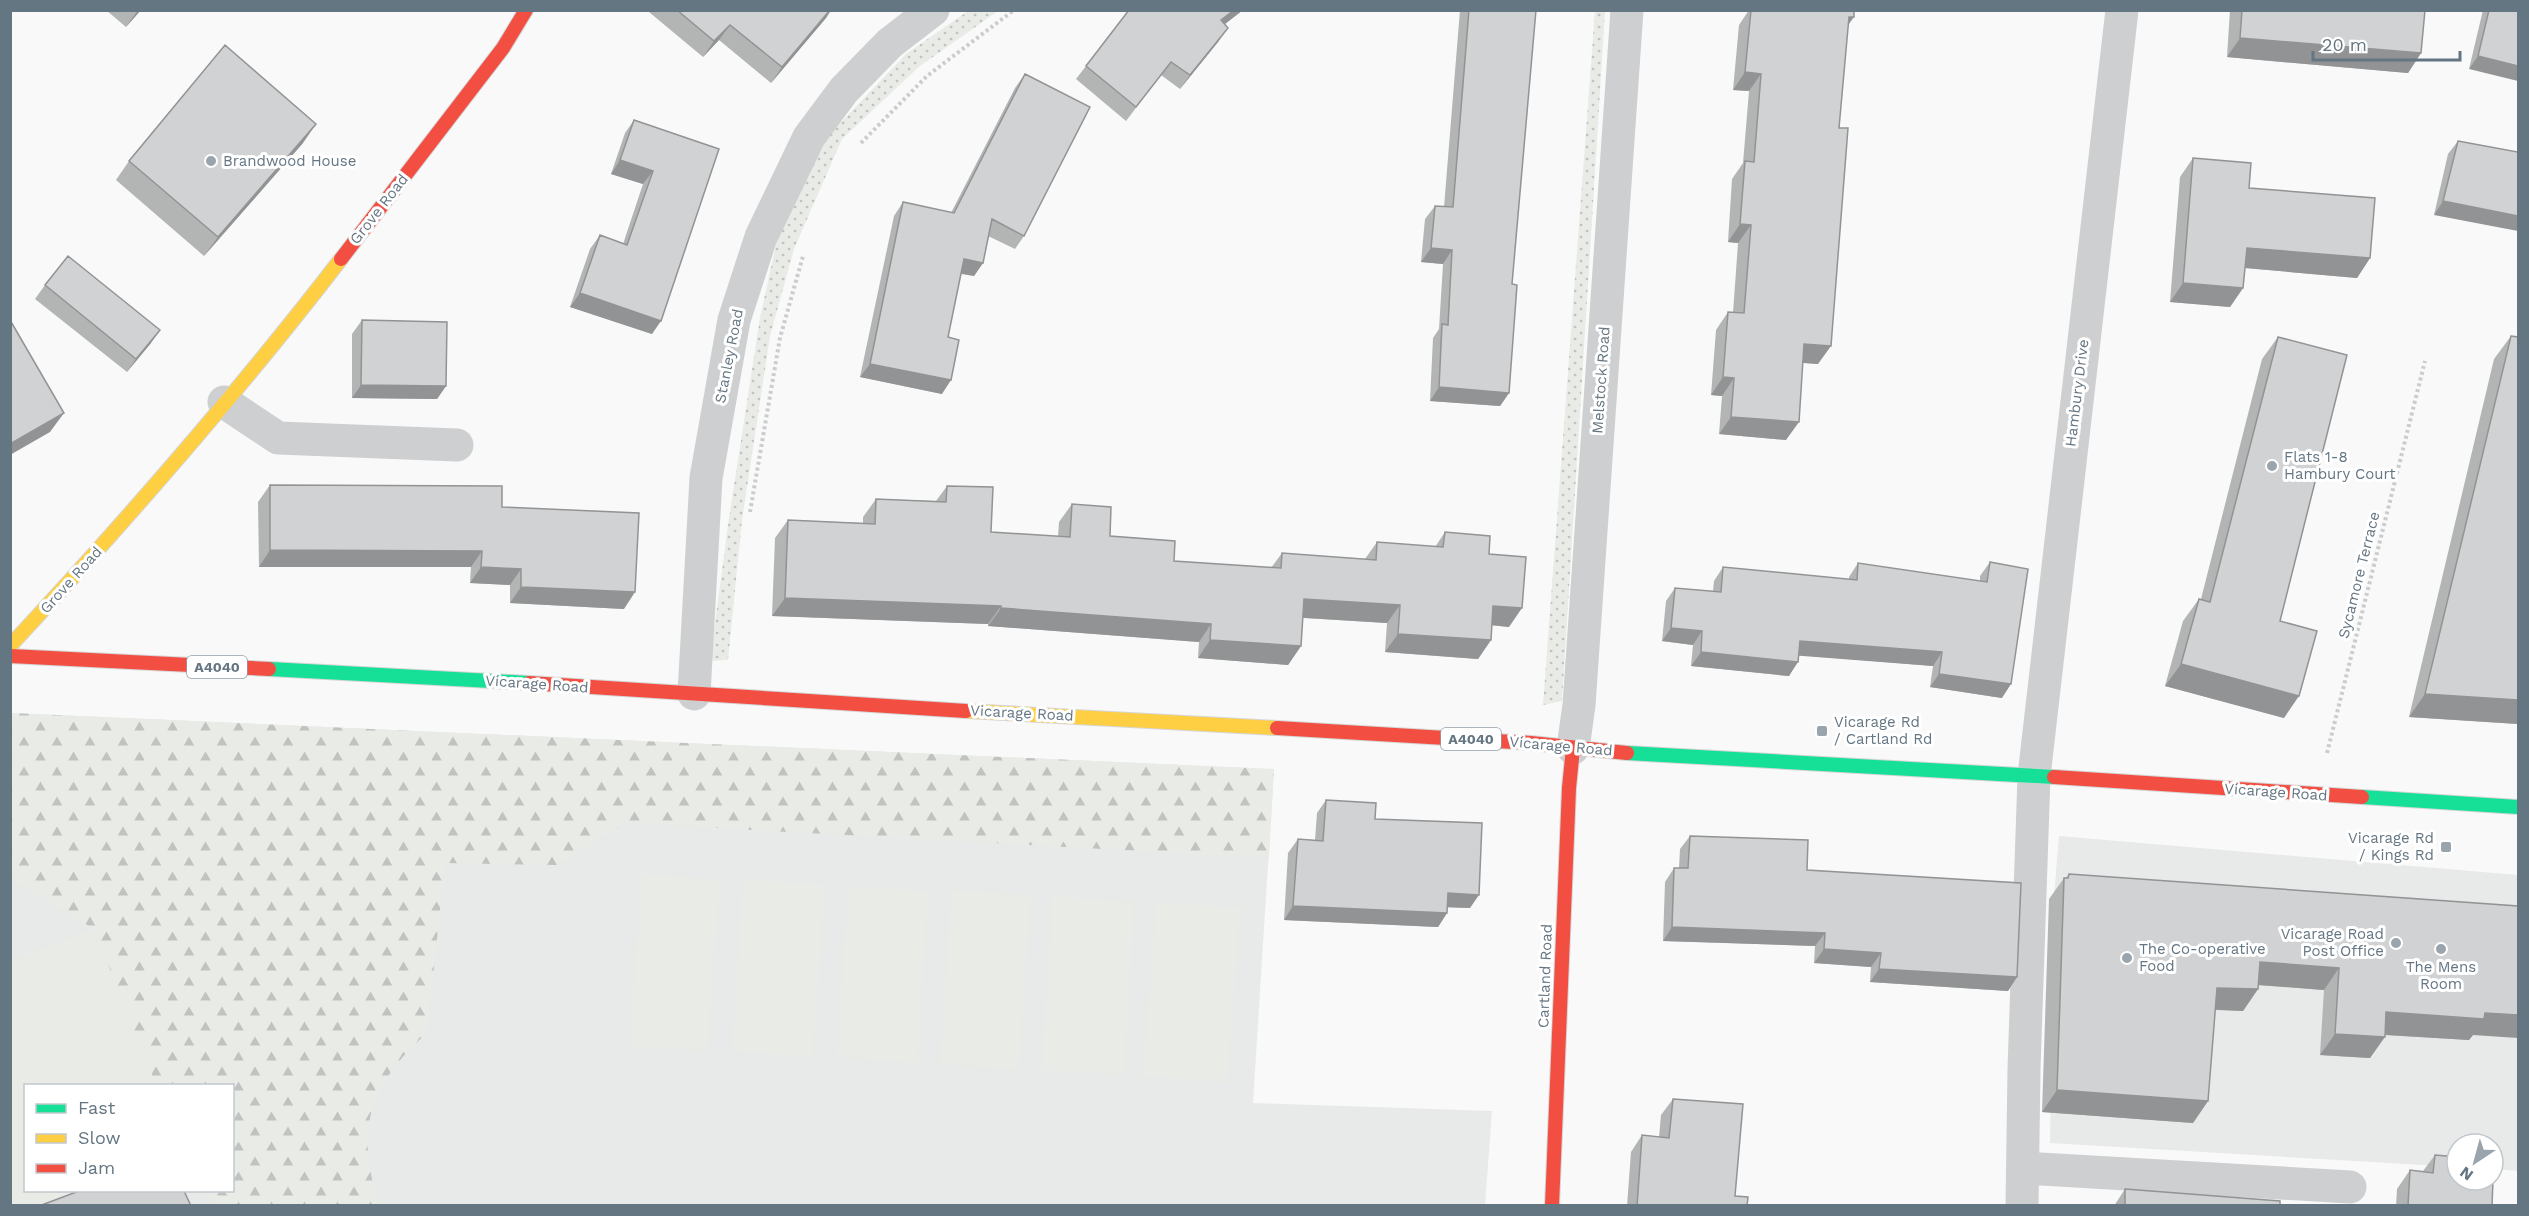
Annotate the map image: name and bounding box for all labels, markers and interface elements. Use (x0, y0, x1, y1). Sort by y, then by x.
scale bar (2313, 24, 2460, 62)
text: 20 m (2322, 34, 2367, 55)
place label: Brandwood House (223, 152, 356, 170)
marker: Brandwood House (204, 154, 218, 168)
street label: Grove Road (346, 170, 412, 248)
street label: Stanley Road (711, 307, 747, 405)
street label: Melstock Road (1588, 326, 1614, 434)
street label: Hambury Drive (2061, 338, 2093, 448)
place label: Flats 1-8 Hambury Court (2284, 448, 2396, 483)
marker: Flats 1-8 Hambury Court (2265, 459, 2279, 473)
street label: Sycamore Terrace (2335, 510, 2383, 640)
street label: Grove Road (36, 543, 106, 617)
road number: A4040 (187, 656, 247, 678)
street label: Vicarage Road (485, 671, 589, 697)
street label: Vicarage Road (970, 701, 1074, 725)
place label: Vicarage Rd / Cartland Rd (1834, 713, 1932, 748)
marker: Vicarage Rd / Cartland Rd (1815, 724, 1829, 738)
road number: A4040 (1441, 728, 1501, 750)
street label: Vicarage Road (1509, 733, 1613, 759)
street label: Vicarage Road (2224, 779, 2328, 805)
place label: Vicarage Rd / Kings Rd (2348, 829, 2434, 864)
marker: Vicarage Rd / Kings Rd (2439, 840, 2453, 854)
street label: Cartland Road (1534, 924, 1556, 1028)
place label: Vicarage Road Post Office (2281, 925, 2384, 960)
marker: Vicarage Road Post Office (2389, 936, 2403, 950)
place label: The Co-operative Food (2139, 940, 2266, 975)
marker: The Mens Room (2434, 942, 2448, 956)
marker: The Co-operative Food (2120, 951, 2134, 965)
place label: The Mens Room (2406, 958, 2476, 993)
legend (24, 1084, 234, 1192)
text: Fast (78, 1097, 116, 1118)
text: Slow (78, 1127, 121, 1148)
north arrow (2445, 1132, 2505, 1192)
text: Jam (78, 1157, 115, 1178)
text: N (2456, 1163, 2477, 1185)

